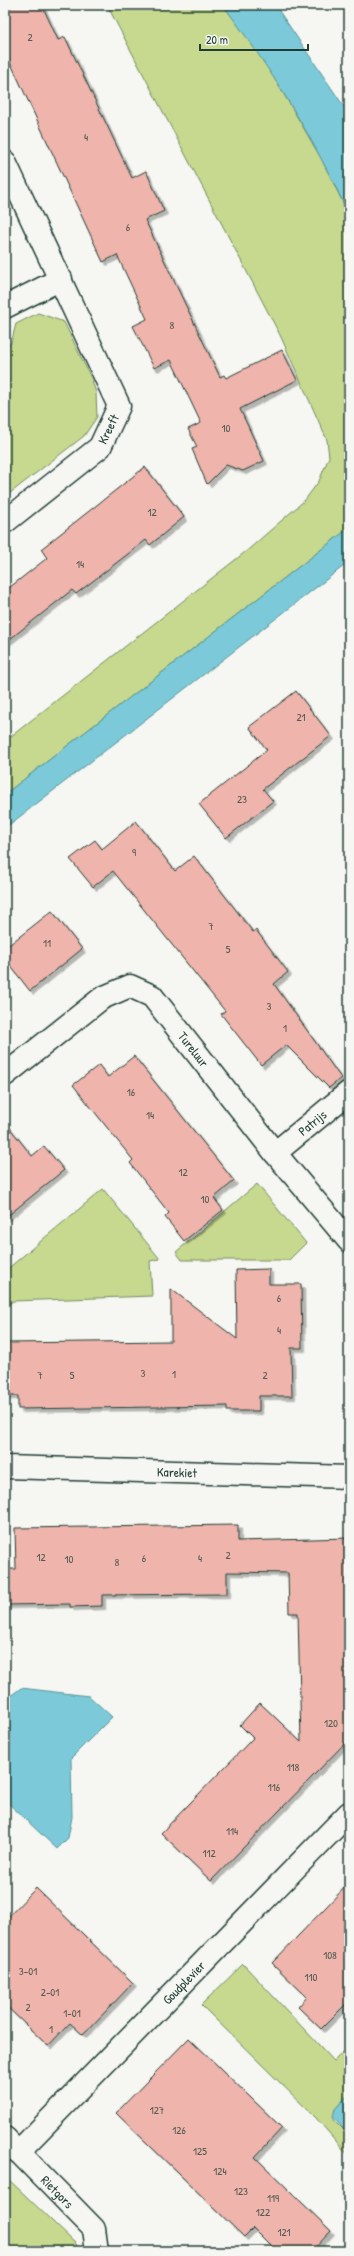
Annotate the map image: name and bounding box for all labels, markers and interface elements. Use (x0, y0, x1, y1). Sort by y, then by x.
scale bar (200, 26, 308, 52)
house number: 2 (27, 30, 33, 44)
text: 20 m (206, 31, 228, 48)
house number: 4 (84, 130, 88, 144)
house number: 6 (126, 220, 131, 234)
house number: 8 (170, 318, 175, 332)
street label: Kreeft (93, 411, 123, 447)
house number: 10 (222, 421, 231, 435)
house number: 12 (147, 505, 157, 519)
house number: 14 (76, 557, 84, 571)
house number: 21 (296, 710, 306, 724)
house number: 23 (237, 792, 247, 806)
house number: 9 (132, 845, 136, 859)
house number: 7 (208, 919, 214, 933)
house number: 11 (43, 936, 51, 950)
house number: 5 (226, 942, 231, 956)
house number: 3 (267, 999, 272, 1013)
house number: 1 (283, 1021, 287, 1035)
street label: Tureluur (174, 1028, 213, 1071)
house number: 16 (127, 1085, 136, 1099)
street label: Patrijs (294, 1105, 330, 1140)
house number: 14 (146, 1108, 154, 1122)
house number: 12 (178, 1165, 188, 1179)
house number: 10 (201, 1192, 210, 1206)
house number: 6 (277, 1291, 282, 1305)
house number: 4 (277, 1323, 281, 1337)
house number: 3 (141, 1366, 146, 1380)
house number: 1 (172, 1367, 176, 1381)
house number: 7 (37, 1368, 43, 1382)
house number: 5 (70, 1368, 75, 1382)
house number: 2 (262, 1368, 268, 1382)
street label: Karekiet (157, 1462, 198, 1482)
house number: 2 (225, 1548, 231, 1562)
house number: 12 (36, 1550, 46, 1564)
house number: 6 (142, 1551, 147, 1565)
house number: 4 (198, 1551, 202, 1565)
house number: 10 (65, 1552, 74, 1566)
house number: 8 (115, 1555, 120, 1569)
house number: 120 (324, 1716, 338, 1730)
house number: 118 (287, 1760, 300, 1774)
house number: 116 (268, 1780, 281, 1794)
house number: 114 (226, 1824, 238, 1838)
house number: 112 (202, 1846, 216, 1860)
house number: 108 (323, 1948, 337, 1962)
street label: Goudplevier (158, 1957, 209, 2008)
house number: 3-01 (19, 1964, 37, 1978)
house number: 110 (305, 1970, 318, 1984)
house number: 2-01 (41, 1985, 59, 1999)
house number: 2 (25, 2000, 31, 2014)
house number: 1-01 (63, 2006, 81, 2020)
house number: 1 (49, 2022, 53, 2036)
house number: 127 (150, 2103, 164, 2117)
house number: 126 (172, 2123, 186, 2137)
house number: 125 (193, 2144, 207, 2158)
house number: 124 (213, 2164, 227, 2178)
street label: Rietgors (37, 2171, 78, 2212)
house number: 123 (234, 2184, 248, 2198)
house number: 119 (267, 2191, 279, 2205)
house number: 122 (256, 2205, 270, 2219)
house number: 121 (277, 2225, 291, 2239)

